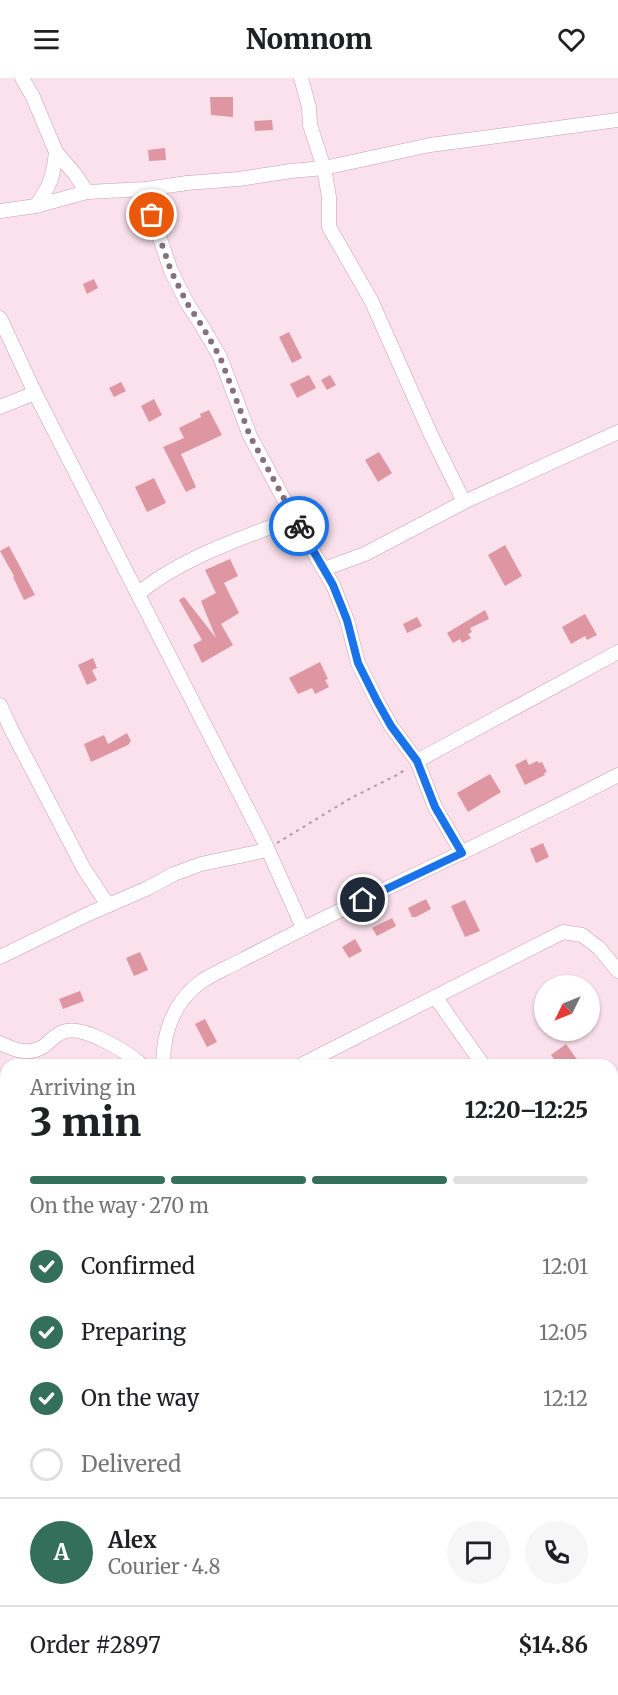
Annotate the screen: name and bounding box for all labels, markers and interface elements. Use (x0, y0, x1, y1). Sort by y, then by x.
text: Nomnom (246, 22, 372, 56)
icon: menu (30, 23, 63, 56)
icon: heart (555, 23, 588, 56)
pin (126, 189, 177, 240)
icon: bag (135, 198, 168, 231)
courier (269, 496, 329, 556)
icon: bike (283, 510, 316, 543)
pin (337, 874, 388, 925)
icon: home (346, 883, 379, 916)
north arrow (534, 975, 600, 1041)
map controls (534, 975, 600, 1041)
text: Arriving in (30, 1075, 136, 1100)
text: 12:20–12:25 (465, 1096, 588, 1124)
text: 3 min (30, 1098, 141, 1147)
text: On the way · 270 m (30, 1193, 209, 1218)
icon: check (30, 1250, 63, 1283)
text: Confirmed (81, 1252, 195, 1280)
text: 12:01 (542, 1254, 588, 1279)
icon: check (30, 1316, 63, 1349)
text: Preparing (81, 1318, 186, 1346)
text: 12:05 (539, 1320, 588, 1345)
icon: check (30, 1382, 63, 1415)
text: On the way (81, 1384, 199, 1412)
text: 12:12 (543, 1386, 588, 1411)
text: Delivered (81, 1450, 181, 1478)
button: chat (447, 1521, 510, 1584)
button: phone (525, 1521, 588, 1584)
text: Alex (108, 1526, 157, 1554)
text: A (54, 1538, 69, 1566)
text: Courier · 4.8 (108, 1554, 220, 1579)
text: Order #2897 (30, 1631, 161, 1659)
text: $14.86 (518, 1631, 588, 1659)

